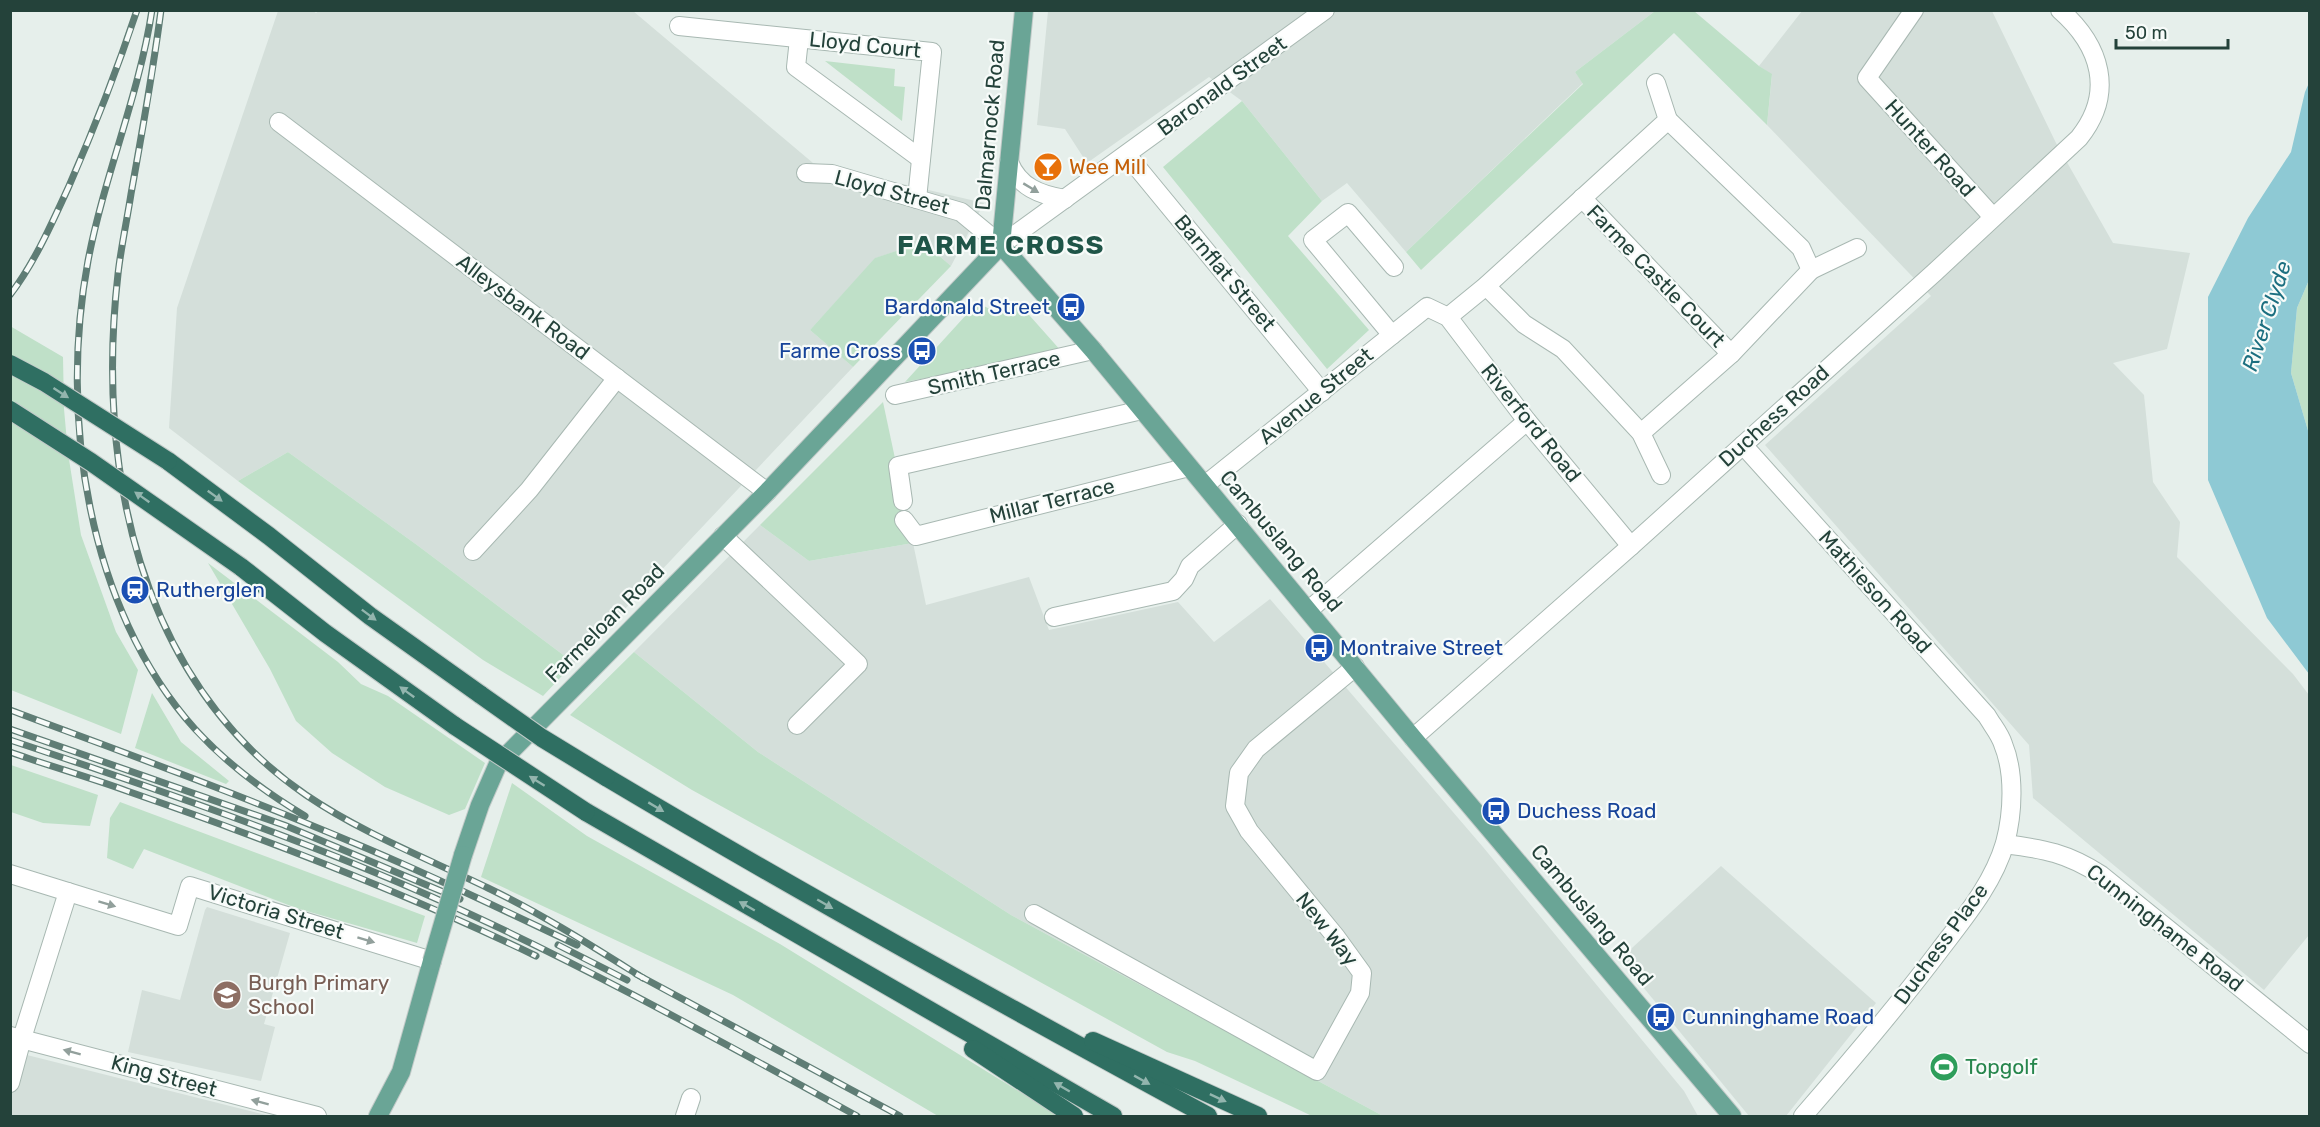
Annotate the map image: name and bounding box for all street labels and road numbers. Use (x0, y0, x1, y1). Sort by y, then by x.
street label: Lloyd Court (808, 26, 922, 63)
street label: Baronald Street (1152, 30, 1291, 141)
street label: Dalmarnock Road (970, 39, 1009, 211)
street label: Hunter Road (1880, 94, 1981, 202)
street label: Lloyd Street (832, 164, 952, 219)
street label: Farme Castle Court (1582, 199, 1731, 352)
street label: Barnflat Street (1169, 209, 1281, 336)
street label: Alleysbank Road (452, 248, 595, 365)
street label: Avenue Street (1254, 342, 1378, 449)
street label: Smith Terrace (925, 345, 1063, 400)
street label: Riverford Road (1476, 359, 1587, 487)
street label: Duchess Road (1713, 360, 1834, 472)
street label: Cambuslang Road (1215, 465, 1348, 616)
street label: Millar Terrace (987, 473, 1117, 528)
street label: Mathieson Road (1814, 525, 1937, 658)
street label: Farmeloan Road (540, 558, 669, 687)
street label: Cambuslang Road (1526, 839, 1659, 990)
street label: Cunninghame Road (2082, 859, 2249, 997)
street label: Duchess Place (1888, 878, 1993, 1009)
street label: Victoria Street (205, 879, 347, 944)
street label: New Way (1291, 887, 1364, 971)
street label: King Street (108, 1049, 220, 1102)

